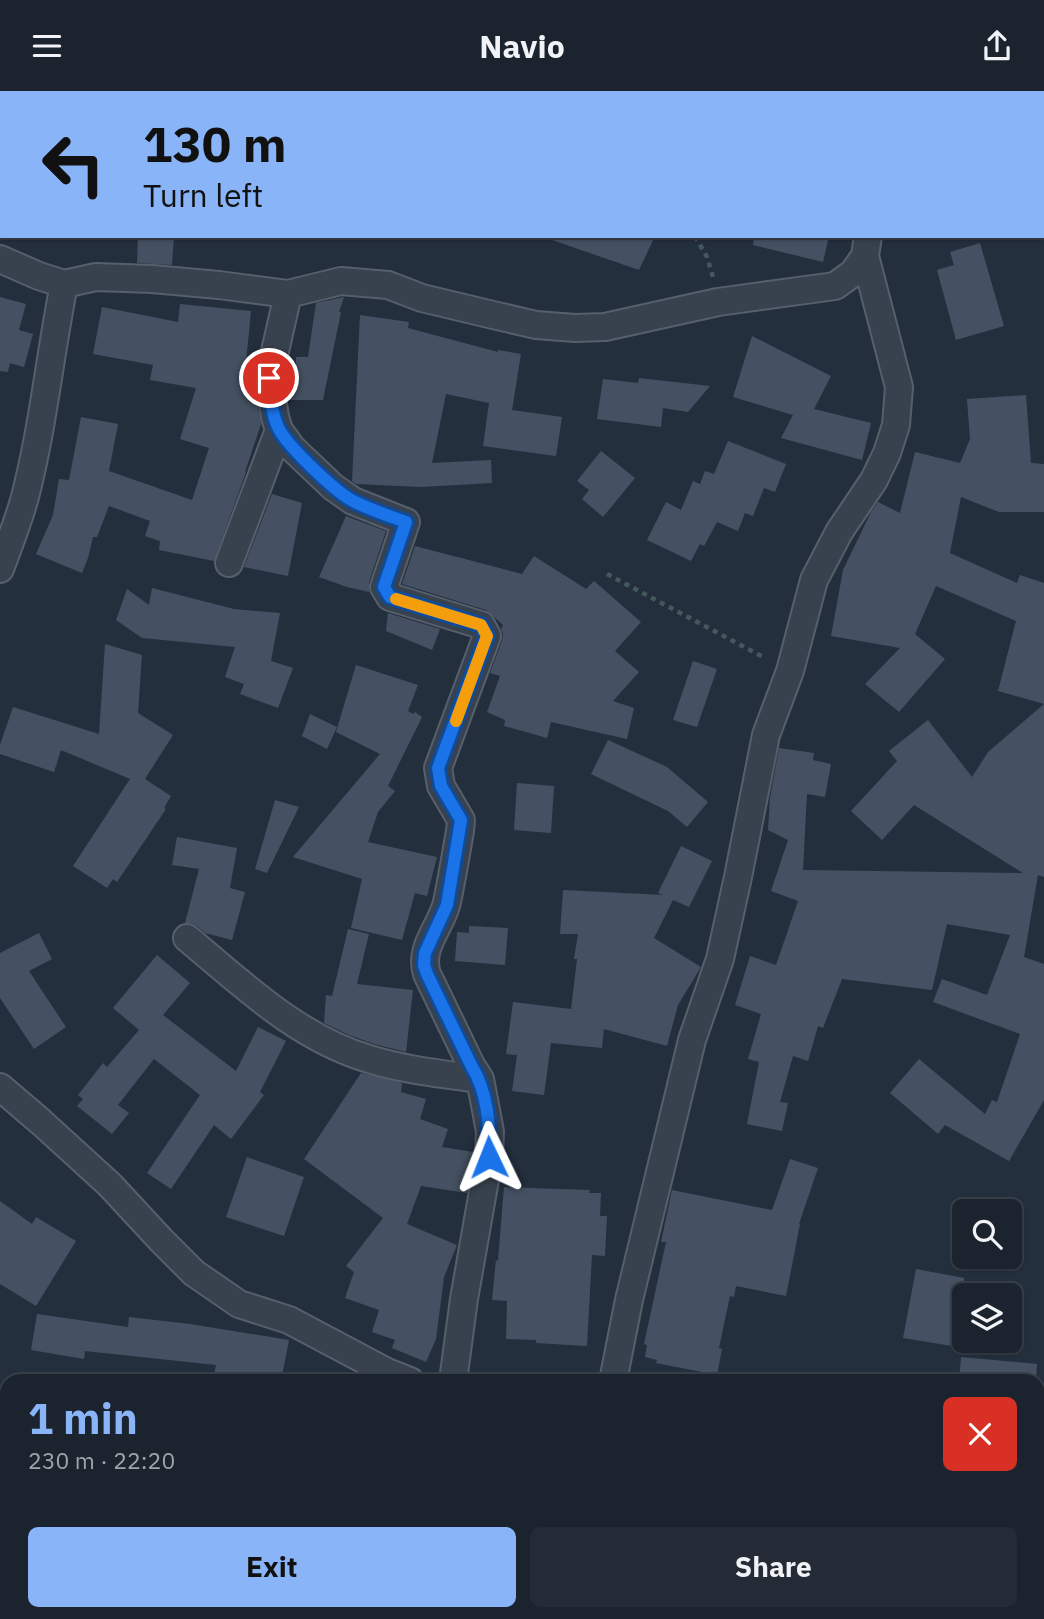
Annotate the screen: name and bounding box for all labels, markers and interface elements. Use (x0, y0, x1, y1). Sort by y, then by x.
text: Navio (479, 25, 565, 67)
icon: menu (28, 27, 66, 65)
icon: share (978, 27, 1016, 65)
text: 130 m (143, 112, 287, 175)
icon: left (28, 119, 119, 210)
text: Turn left (143, 174, 263, 216)
pin (239, 348, 299, 408)
icon: arrive (250, 359, 288, 397)
position arrow (452, 1120, 526, 1194)
map controls (952, 1199, 1022, 1353)
button: search (952, 1199, 1022, 1269)
button: layers (952, 1283, 1022, 1353)
text: 1 min (28, 1391, 138, 1446)
button: close (943, 1397, 1017, 1471)
text: 230 m · 22:20 (28, 1445, 175, 1475)
button: Exit (28, 1527, 516, 1607)
button: Share (530, 1527, 1017, 1607)

